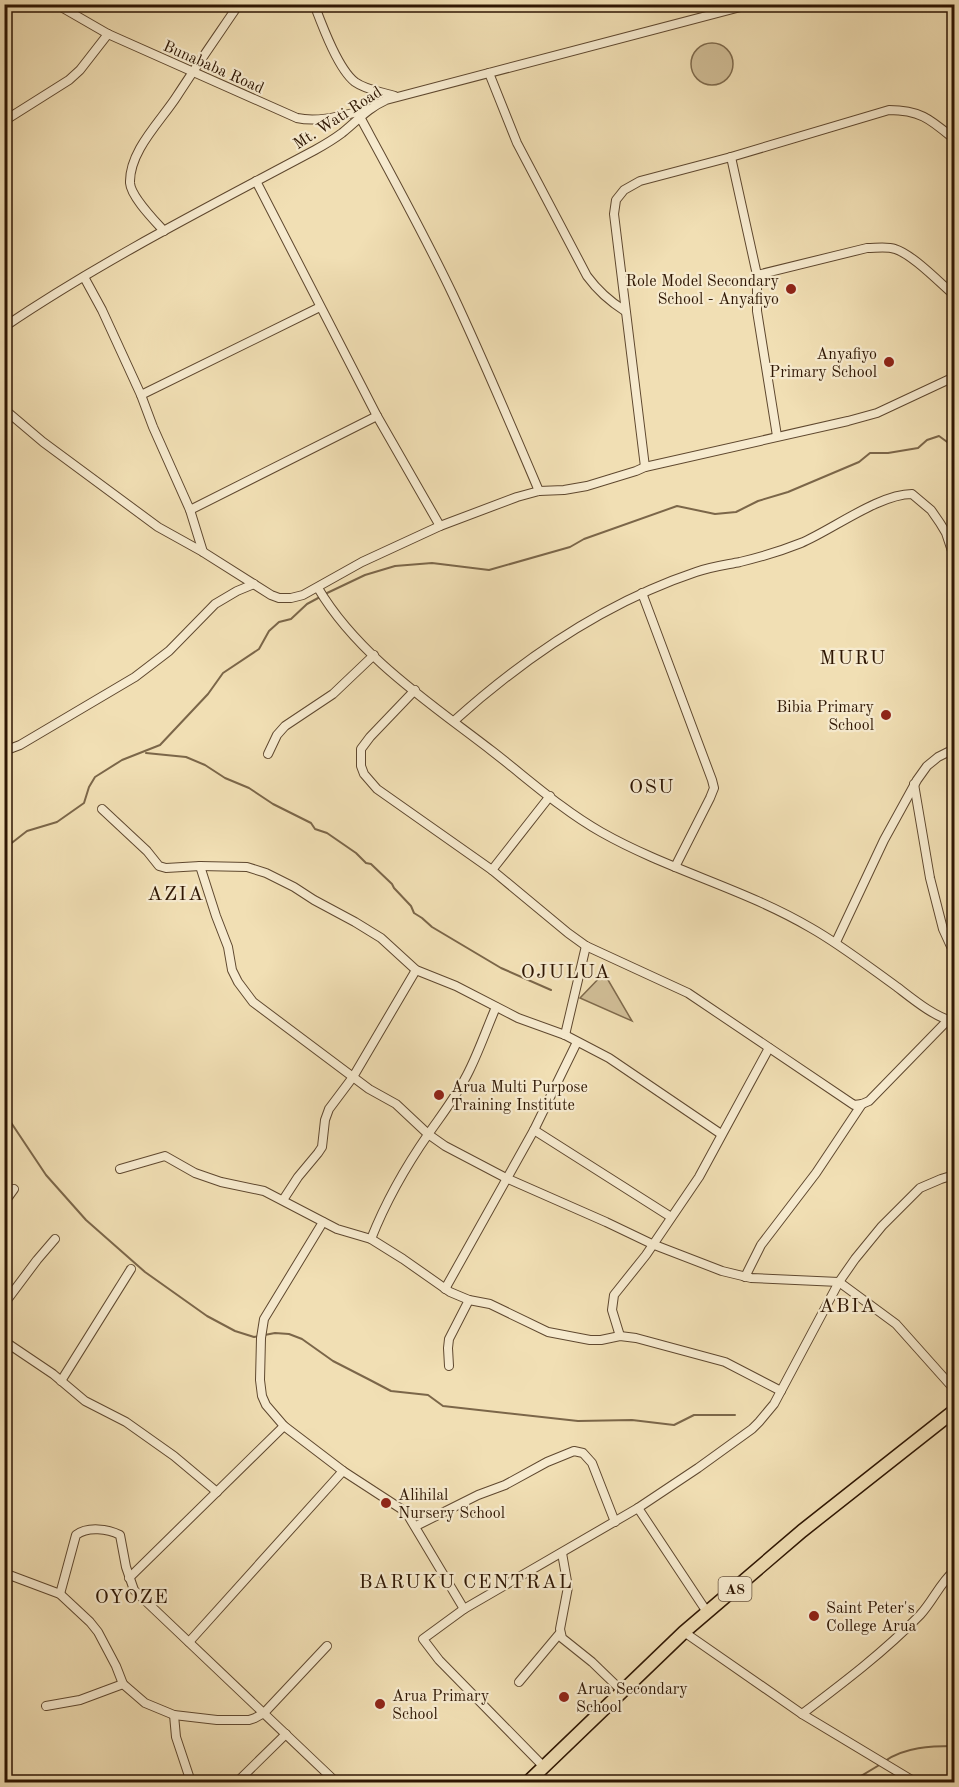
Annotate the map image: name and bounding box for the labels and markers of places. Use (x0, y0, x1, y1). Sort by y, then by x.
place label: Role Model Secondary School - Anyafiyo (625, 274, 780, 308)
marker: Role Model Secondary School - Anyafiyo (784, 282, 798, 296)
place label: Anyafiyo Primary School (769, 347, 877, 381)
marker: Anyafiyo Primary School (882, 355, 896, 369)
place label: Bibia Primary School (776, 700, 875, 734)
marker: Bibia Primary School (879, 708, 893, 722)
place label: Arua Multi Purpose Training Institute (451, 1080, 588, 1114)
marker: Arua Multi Purpose Training Institute (432, 1088, 446, 1102)
place label: Alihilal Nursery School (398, 1488, 505, 1522)
marker: Alihilal Nursery School (379, 1496, 393, 1510)
place label: Saint Peter's College Arua (826, 1601, 916, 1635)
marker: Saint Peter's College Arua (807, 1609, 821, 1623)
place label: Arua Secondary School (576, 1682, 688, 1716)
place label: Arua Primary School (392, 1689, 490, 1723)
marker: Arua Secondary School (557, 1690, 571, 1704)
marker: Arua Primary School (373, 1697, 387, 1711)

